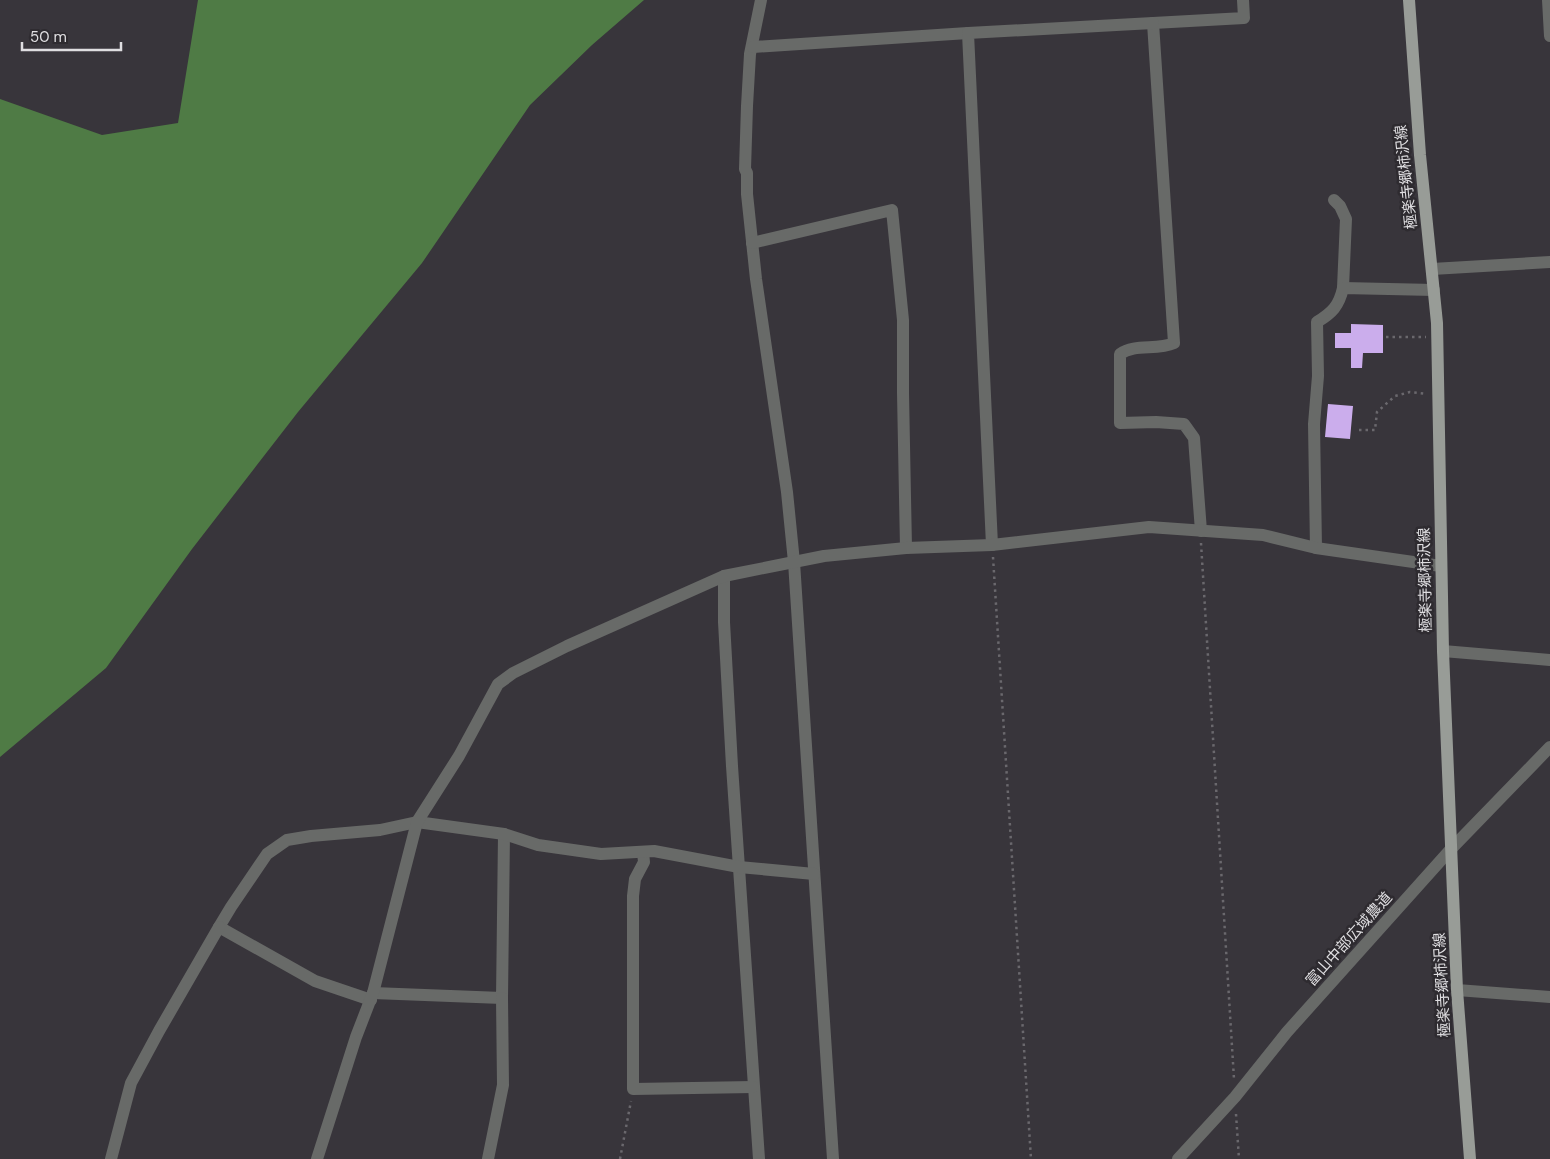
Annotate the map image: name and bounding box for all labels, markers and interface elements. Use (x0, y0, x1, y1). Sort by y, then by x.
scale bar (22, 20, 121, 52)
text: 50 m (30, 27, 67, 47)
street label: 極楽寺郷柿沢線 (1391, 124, 1421, 230)
street label: 極楽寺郷柿沢線 (1414, 527, 1436, 633)
street label: 富山中部広域農道 (1301, 888, 1397, 990)
street label: 極楽寺郷柿沢線 (1429, 932, 1455, 1038)

